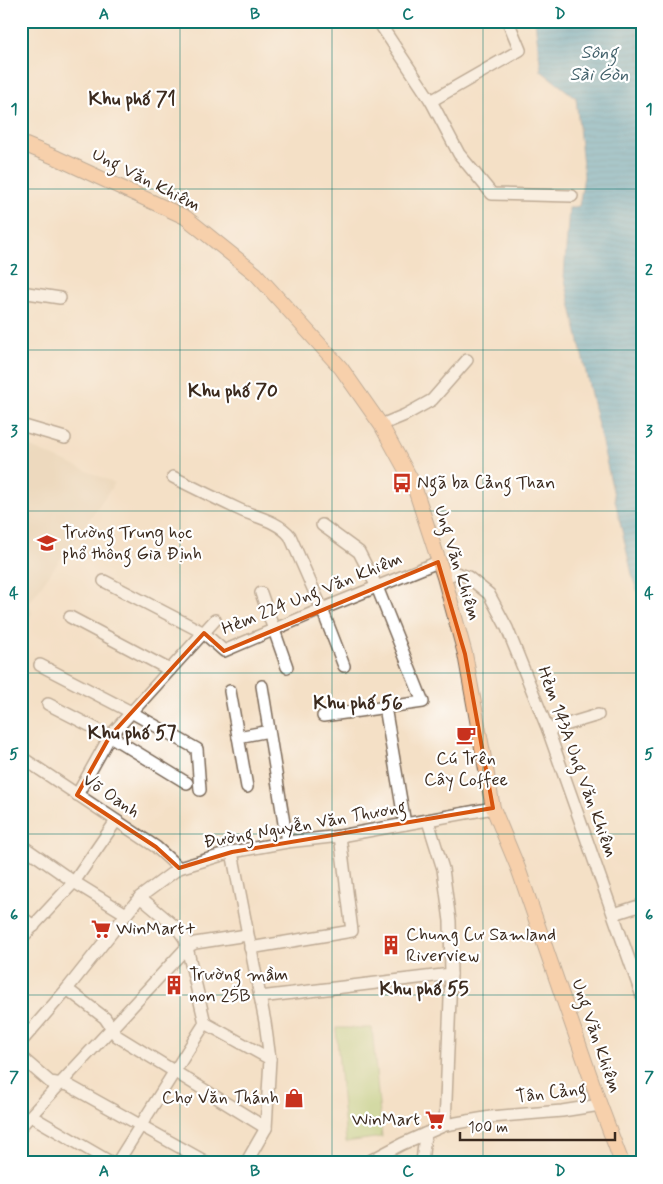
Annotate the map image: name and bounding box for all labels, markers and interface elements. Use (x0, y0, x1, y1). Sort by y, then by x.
text: A (99, 4, 109, 25)
text: B (250, 4, 260, 25)
text: C (402, 4, 414, 25)
text: D (554, 4, 566, 25)
water label: Sông Sài Gòn (569, 40, 629, 87)
district label: Khu phố 71 (88, 87, 176, 112)
text: 1 (10, 99, 18, 120)
text: 1 (645, 99, 653, 120)
street label: Ung Văn Khiêm (87, 142, 204, 219)
text: 2 (10, 260, 18, 281)
text: 2 (645, 260, 653, 281)
district label: Khu phố 70 (188, 379, 278, 404)
text: 3 (10, 421, 18, 442)
text: 3 (645, 421, 653, 442)
place label: Ngã ba Cảng Than (417, 471, 555, 497)
bus stop icon: Ngã ba Cảng Than (391, 472, 413, 494)
street label: Ung Văn Khiêm (426, 503, 486, 624)
place label: Trường Trung học phổ thông Gia Định (62, 521, 202, 568)
school or university icon: Trường Trung học phổ thông Gia Định (36, 532, 58, 554)
street label: Hẻm 224 Ung Văn Khiêm (218, 547, 407, 643)
text: 4 (9, 583, 19, 604)
text: 4 (644, 583, 654, 604)
street label: Hẻm 143A Ung Văn Khiêm (529, 663, 623, 861)
district label: Khu phố 56 (313, 691, 403, 716)
district label: Khu phố 57 (88, 721, 177, 746)
cafe icon: Cú Trên Cây Coffee (455, 724, 477, 746)
text: 5 (9, 744, 19, 765)
text: 5 (644, 744, 654, 765)
place label: Cú Trên Cây Coffee (424, 747, 508, 792)
street label: Võ Oanh (78, 768, 144, 824)
street label: Đường Nguyễn Văn Thương (202, 795, 408, 857)
text: 6 (10, 905, 18, 926)
text: 6 (645, 905, 653, 926)
place label: WinMart+ (116, 917, 196, 941)
supermarket icon: WinMart+ (90, 918, 112, 940)
place label: Chung Cư Samland Riverview (406, 923, 556, 968)
building icon: Chung Cư Samland Riverview (380, 934, 402, 956)
place label: Trường mầm non 25B (189, 963, 288, 1008)
building icon: Trường mầm non 25B (163, 974, 185, 996)
street label: Ung Văn Khiêm (563, 976, 627, 1097)
district label: Khu phố 55 (379, 977, 469, 1002)
text: 7 (9, 1067, 19, 1088)
text: 7 (644, 1067, 654, 1088)
street label: Tân Cảng (515, 1077, 588, 1111)
place label: Chợ Văn Thánh (162, 1086, 279, 1110)
shop icon: Chợ Văn Thánh (283, 1087, 305, 1109)
place label: WinMart (352, 1108, 420, 1132)
supermarket icon: WinMart (424, 1109, 446, 1131)
scale bar (460, 1109, 616, 1141)
text: 100 m (468, 1118, 508, 1138)
text: A (99, 1161, 109, 1182)
text: B (250, 1161, 260, 1182)
text: C (402, 1161, 414, 1182)
text: D (554, 1161, 566, 1182)

